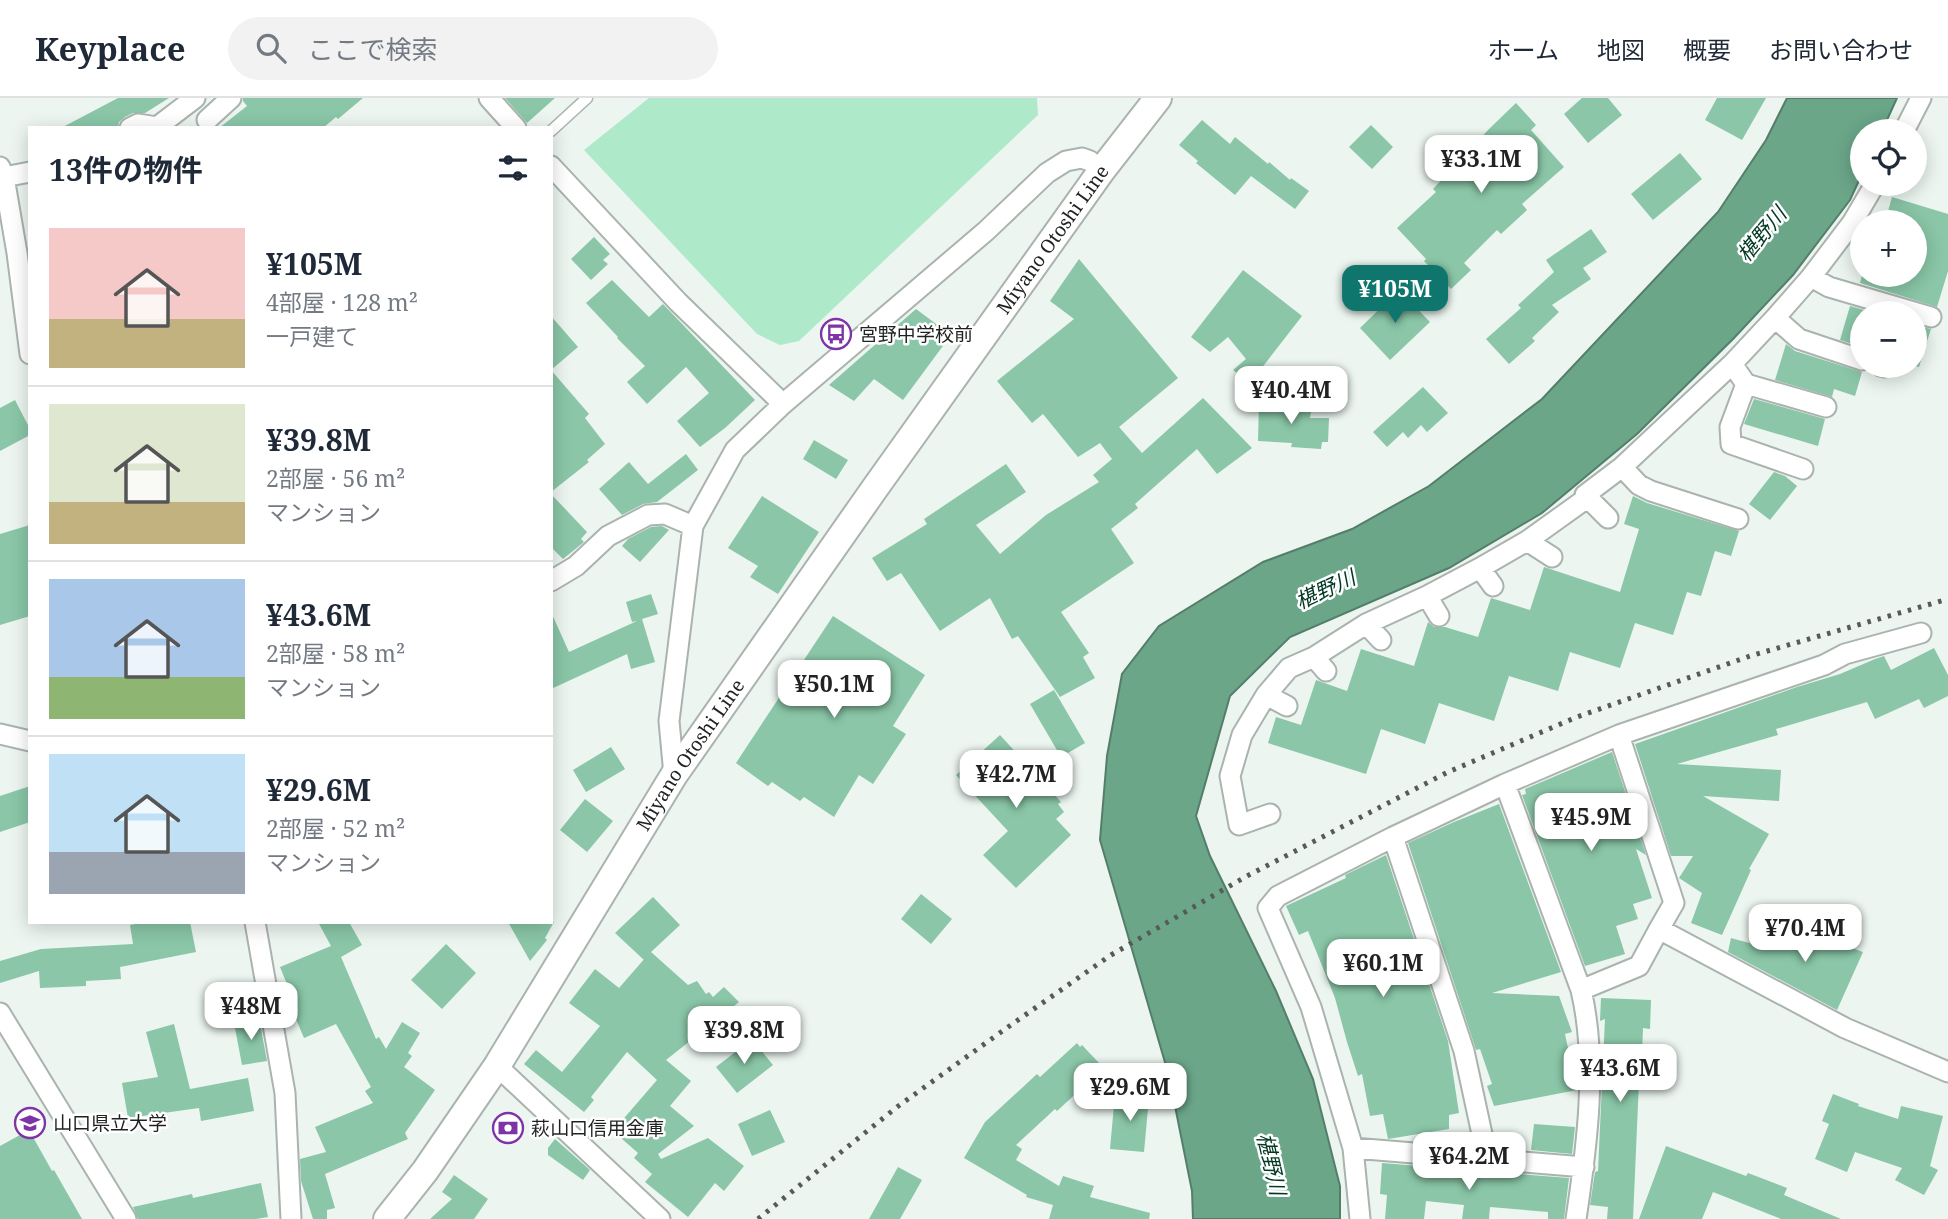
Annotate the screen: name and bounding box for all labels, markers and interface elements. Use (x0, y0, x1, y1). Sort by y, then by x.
search box (228, 17, 718, 80)
text: Keyplace (35, 26, 186, 71)
icon: search (252, 29, 290, 67)
text: ここで検索 (308, 31, 438, 67)
text: ホーム (1488, 33, 1559, 66)
text: 地図 (1597, 33, 1645, 66)
text: 概要 (1683, 33, 1731, 66)
text: お問い合わせ (1769, 33, 1913, 66)
map controls (1850, 119, 1927, 378)
button: locate (1850, 119, 1927, 196)
pin: ¥33.1M (1424, 136, 1538, 195)
text: ¥33.1M (1441, 142, 1521, 174)
text: 13件の物件 (49, 149, 203, 190)
icon: filters (494, 149, 532, 187)
street label: Miyano Otoshi Line (990, 160, 1115, 319)
water label: 椹野川 (1730, 199, 1793, 267)
button: + (1850, 210, 1927, 287)
text: ¥105M (266, 243, 362, 284)
icon: home (105, 256, 189, 340)
pin: ¥105M (1346, 266, 1444, 325)
text: ¥105M (1358, 272, 1432, 304)
text: 4部屋 · 128 m² (266, 286, 418, 318)
button: − (1850, 301, 1927, 378)
bus stop icon: 宮野中学校前 (819, 317, 853, 351)
text: 一戸建て (266, 320, 358, 352)
place label: 宮野中学校前 (859, 321, 973, 347)
pin: ¥40.4M (1234, 366, 1348, 426)
text: ¥40.4M (1251, 373, 1331, 405)
text: ¥39.8M (266, 419, 371, 460)
icon: home (105, 432, 189, 516)
text: 2部屋 · 56 m² (266, 462, 405, 494)
text: マンション (266, 496, 381, 528)
water label: 椹野川 (1291, 562, 1361, 615)
text: ¥43.6M (266, 594, 371, 635)
icon: home (105, 607, 189, 691)
text: 2部屋 · 58 m² (266, 637, 405, 669)
pin: ¥50.1M (777, 660, 891, 720)
text: ¥50.1M (794, 667, 874, 699)
text: マンション (266, 671, 381, 703)
street label: Miyano Otoshi Line (630, 674, 750, 835)
pin: ¥42.7M (959, 750, 1073, 810)
text: ¥42.7M (976, 757, 1056, 789)
text: ¥29.6M (266, 769, 371, 810)
icon: home (105, 782, 189, 866)
pin: ¥45.9M (1534, 794, 1648, 853)
text: ¥45.9M (1551, 800, 1631, 832)
text: 2部屋 · 52 m² (266, 812, 405, 844)
text: マンション (266, 846, 381, 878)
pin: ¥70.4M (1748, 904, 1862, 964)
text: ¥70.4M (1765, 911, 1845, 943)
pin: ¥60.1M (1326, 940, 1440, 999)
text: ¥60.1M (1343, 946, 1423, 978)
pin: ¥48M (210, 982, 292, 1042)
text: ¥48M (221, 989, 281, 1021)
pin: ¥39.8M (687, 1006, 801, 1066)
text: ¥39.8M (704, 1013, 784, 1045)
pin: ¥43.6M (1563, 1044, 1677, 1104)
text: ¥43.6M (1580, 1051, 1660, 1083)
pin: ¥29.6M (1073, 1063, 1187, 1123)
text: ¥29.6M (1090, 1070, 1170, 1102)
school or university icon: 山口県立大学 (13, 1106, 47, 1140)
place label: 山口県立大学 (53, 1110, 167, 1136)
bank icon: 萩山口信用金庫 (491, 1111, 525, 1145)
place label: 萩山口信用金庫 (531, 1115, 664, 1141)
water label: 椹野川 (1251, 1130, 1293, 1200)
pin: ¥64.2M (1412, 1132, 1526, 1192)
text: ¥64.2M (1429, 1139, 1509, 1171)

